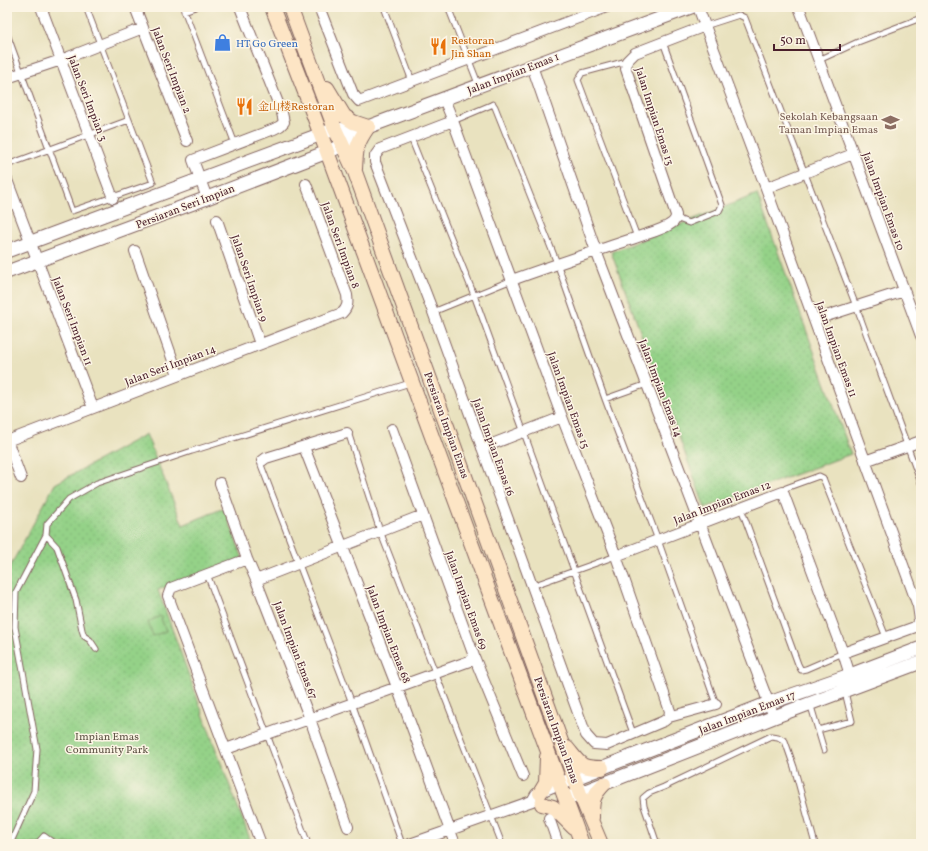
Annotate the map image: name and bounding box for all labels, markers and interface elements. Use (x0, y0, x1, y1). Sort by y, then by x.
street label: Jalan Seri Impian 2 (147, 25, 194, 116)
scale bar (774, 26, 840, 52)
shop icon: HT Go Green (213, 33, 233, 53)
text: 50 m (780, 33, 806, 49)
place label: Restoran Jin Shan (451, 34, 495, 62)
restaurant icon: Restoran Jin Shan (428, 36, 448, 56)
place label: HT Go Green (236, 37, 298, 52)
street label: Jalan Impian Emas 1 (466, 50, 562, 99)
street label: Jalan Seri Impian 3 (63, 53, 110, 144)
street label: Jalan Impian Emas 13 (631, 65, 677, 168)
restaurant icon: 金山楼Restoran (235, 96, 255, 116)
place label: 金山楼Restoran (258, 100, 335, 115)
place label: Sekolah Kebangsaan Taman Impian Emas (779, 110, 878, 138)
school or university icon: Sekolah Kebangsaan Taman Impian Emas (881, 112, 901, 132)
street label: Jalan Impian Emas 10 (858, 150, 908, 253)
street label: Persiaran Seri Impian (134, 181, 238, 233)
street label: Jalan Seri Impian 8 (317, 200, 362, 291)
street label: Jalan Seri Impian 9 (227, 233, 271, 324)
street label: Jalan Seri Impian 11 (48, 275, 95, 368)
street label: Jalan Impian Emas 11 (811, 299, 860, 400)
street label: Jalan Impian Emas 14 (634, 337, 685, 440)
street label: Jalan Seri Impian 14 (123, 342, 219, 391)
street label: Jalan Impian Emas 15 (543, 350, 592, 451)
street label: Persiaran Impian Emas (419, 370, 472, 481)
street label: Jalan Impian Emas 16 (468, 397, 517, 499)
street label: Jalan Impian Emas 12 (672, 478, 773, 529)
street label: Jalan Impian Emas 69 (441, 549, 491, 652)
street label: Jalan Impian Emas 68 (362, 583, 413, 686)
street label: Jalan Impian Emas 67 (269, 599, 320, 702)
street label: Persiaran Impian Emas (529, 675, 582, 786)
street label: Jalan Impian Emas 17 (697, 688, 798, 739)
park label: Impian Emas Community Park (66, 730, 148, 758)

